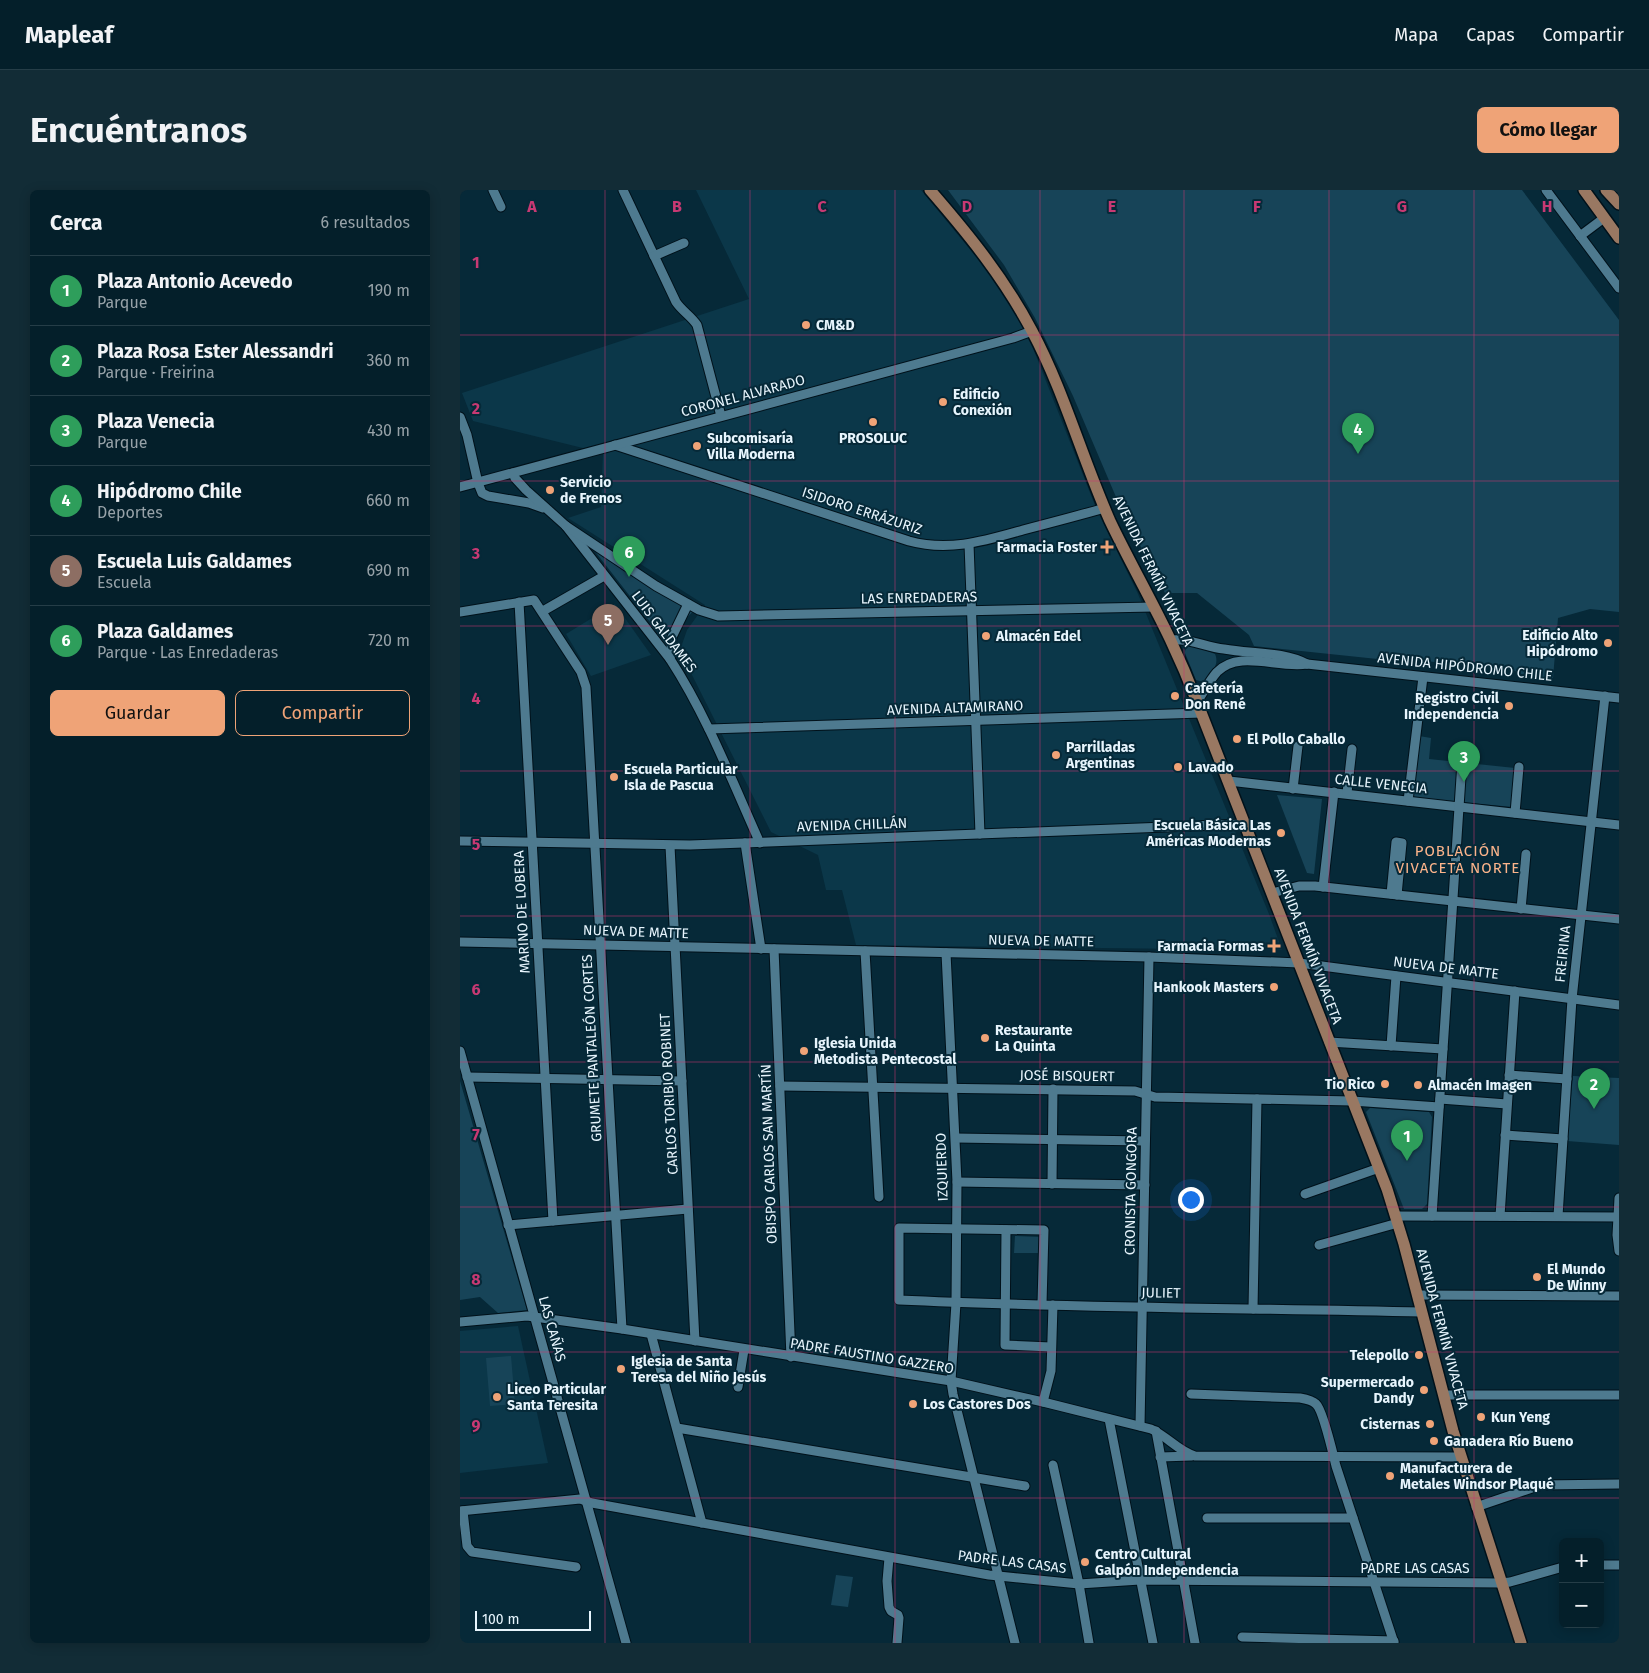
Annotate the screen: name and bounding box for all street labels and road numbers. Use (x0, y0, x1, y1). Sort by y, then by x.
street label: CORONEL ALVARADO (679, 371, 807, 421)
street label: ISIDORO ERRÁZURIZ (800, 483, 924, 538)
street label: AVENIDA FERMÍN VIVACETA (1109, 492, 1198, 649)
street label: LUIS GALDAMES (628, 588, 700, 677)
street label: LAS ENREDADERAS (860, 588, 978, 608)
street label: AVENIDA HIPÓDROMO CHILE (1377, 648, 1553, 685)
street label: AVENIDA ALTAMIRANO (886, 697, 1024, 719)
street label: CALLE VENECIA (1334, 771, 1428, 797)
street label: AVENIDA CHILLÁN (796, 814, 907, 835)
street label: MARINO DE LOBERA (510, 850, 534, 974)
street label: AVENIDA FERMÍN VIVACETA (1270, 865, 1347, 1026)
street label: NUEVA DE MATTE (583, 922, 689, 942)
street label: FREIRINA (1552, 925, 1574, 983)
street label: NUEVA DE MATTE (988, 932, 1094, 950)
street label: NUEVA DE MATTE (1392, 953, 1500, 983)
street label: GRUMETE PANTALEÓN CORTES (578, 954, 605, 1142)
street label: CARLOS TORIBIO ROBINET (656, 1012, 682, 1175)
street label: OBISPO CARLOS SAN MARTÍN (756, 1064, 781, 1244)
street label: JOSÉ BISQUERT (1019, 1066, 1115, 1085)
street label: CRONISTA GONGORA (1121, 1127, 1141, 1255)
street label: IZQUIERDO (932, 1132, 952, 1202)
street label: AVENIDA FERMÍN VIVACETA (1412, 1246, 1473, 1411)
street label: JULIET (1141, 1284, 1182, 1302)
street label: LAS CAÑAS (535, 1294, 570, 1364)
street label: PADRE FAUSTINO GAZZERO (789, 1335, 955, 1377)
street label: PADRE LAS CASAS (957, 1547, 1068, 1577)
street label: PADRE LAS CASAS (1360, 1560, 1470, 1577)

